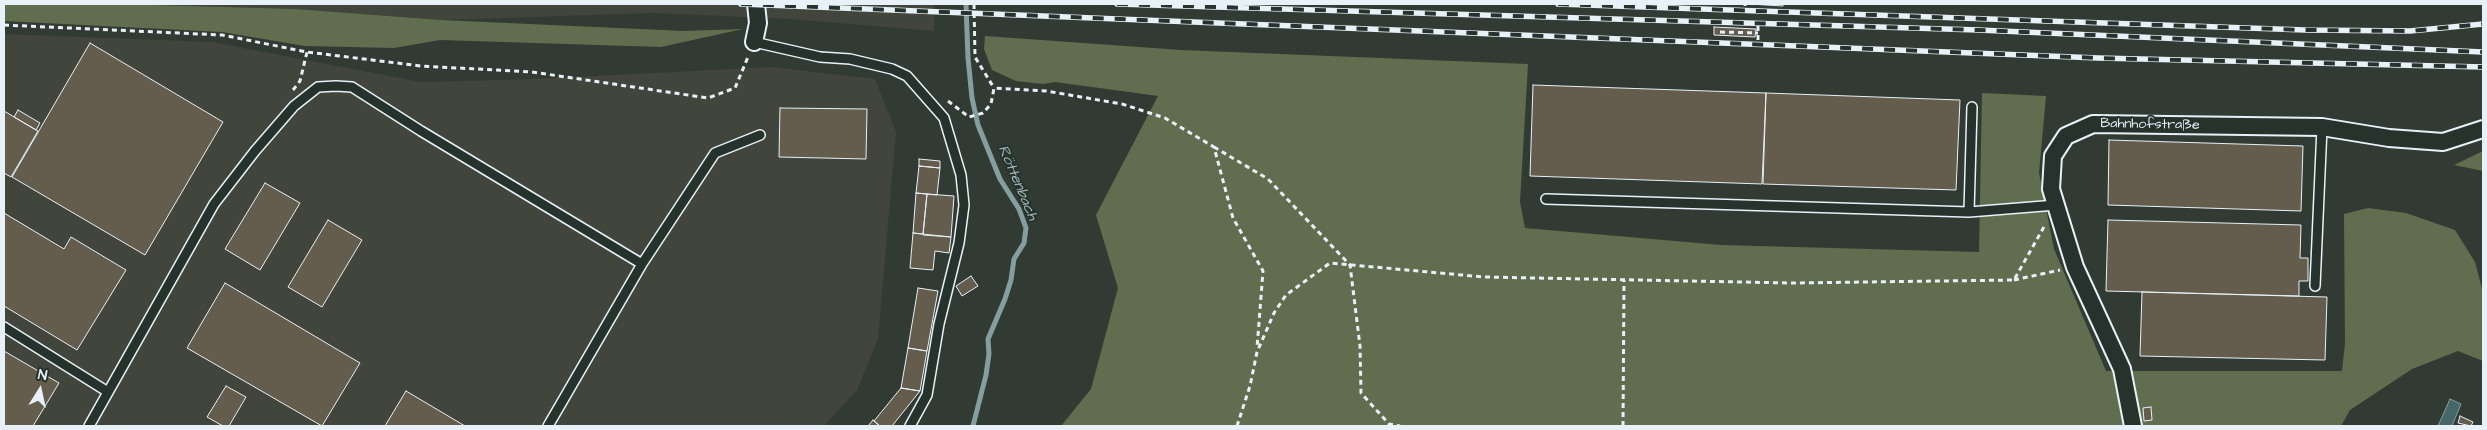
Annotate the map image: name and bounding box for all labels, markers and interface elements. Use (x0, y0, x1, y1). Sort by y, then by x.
street label: Bahnhofstraße (2100, 116, 2200, 134)
water label: Röttenbach (993, 143, 1041, 223)
north arrow (15, 365, 65, 415)
text: N (37, 365, 49, 386)

